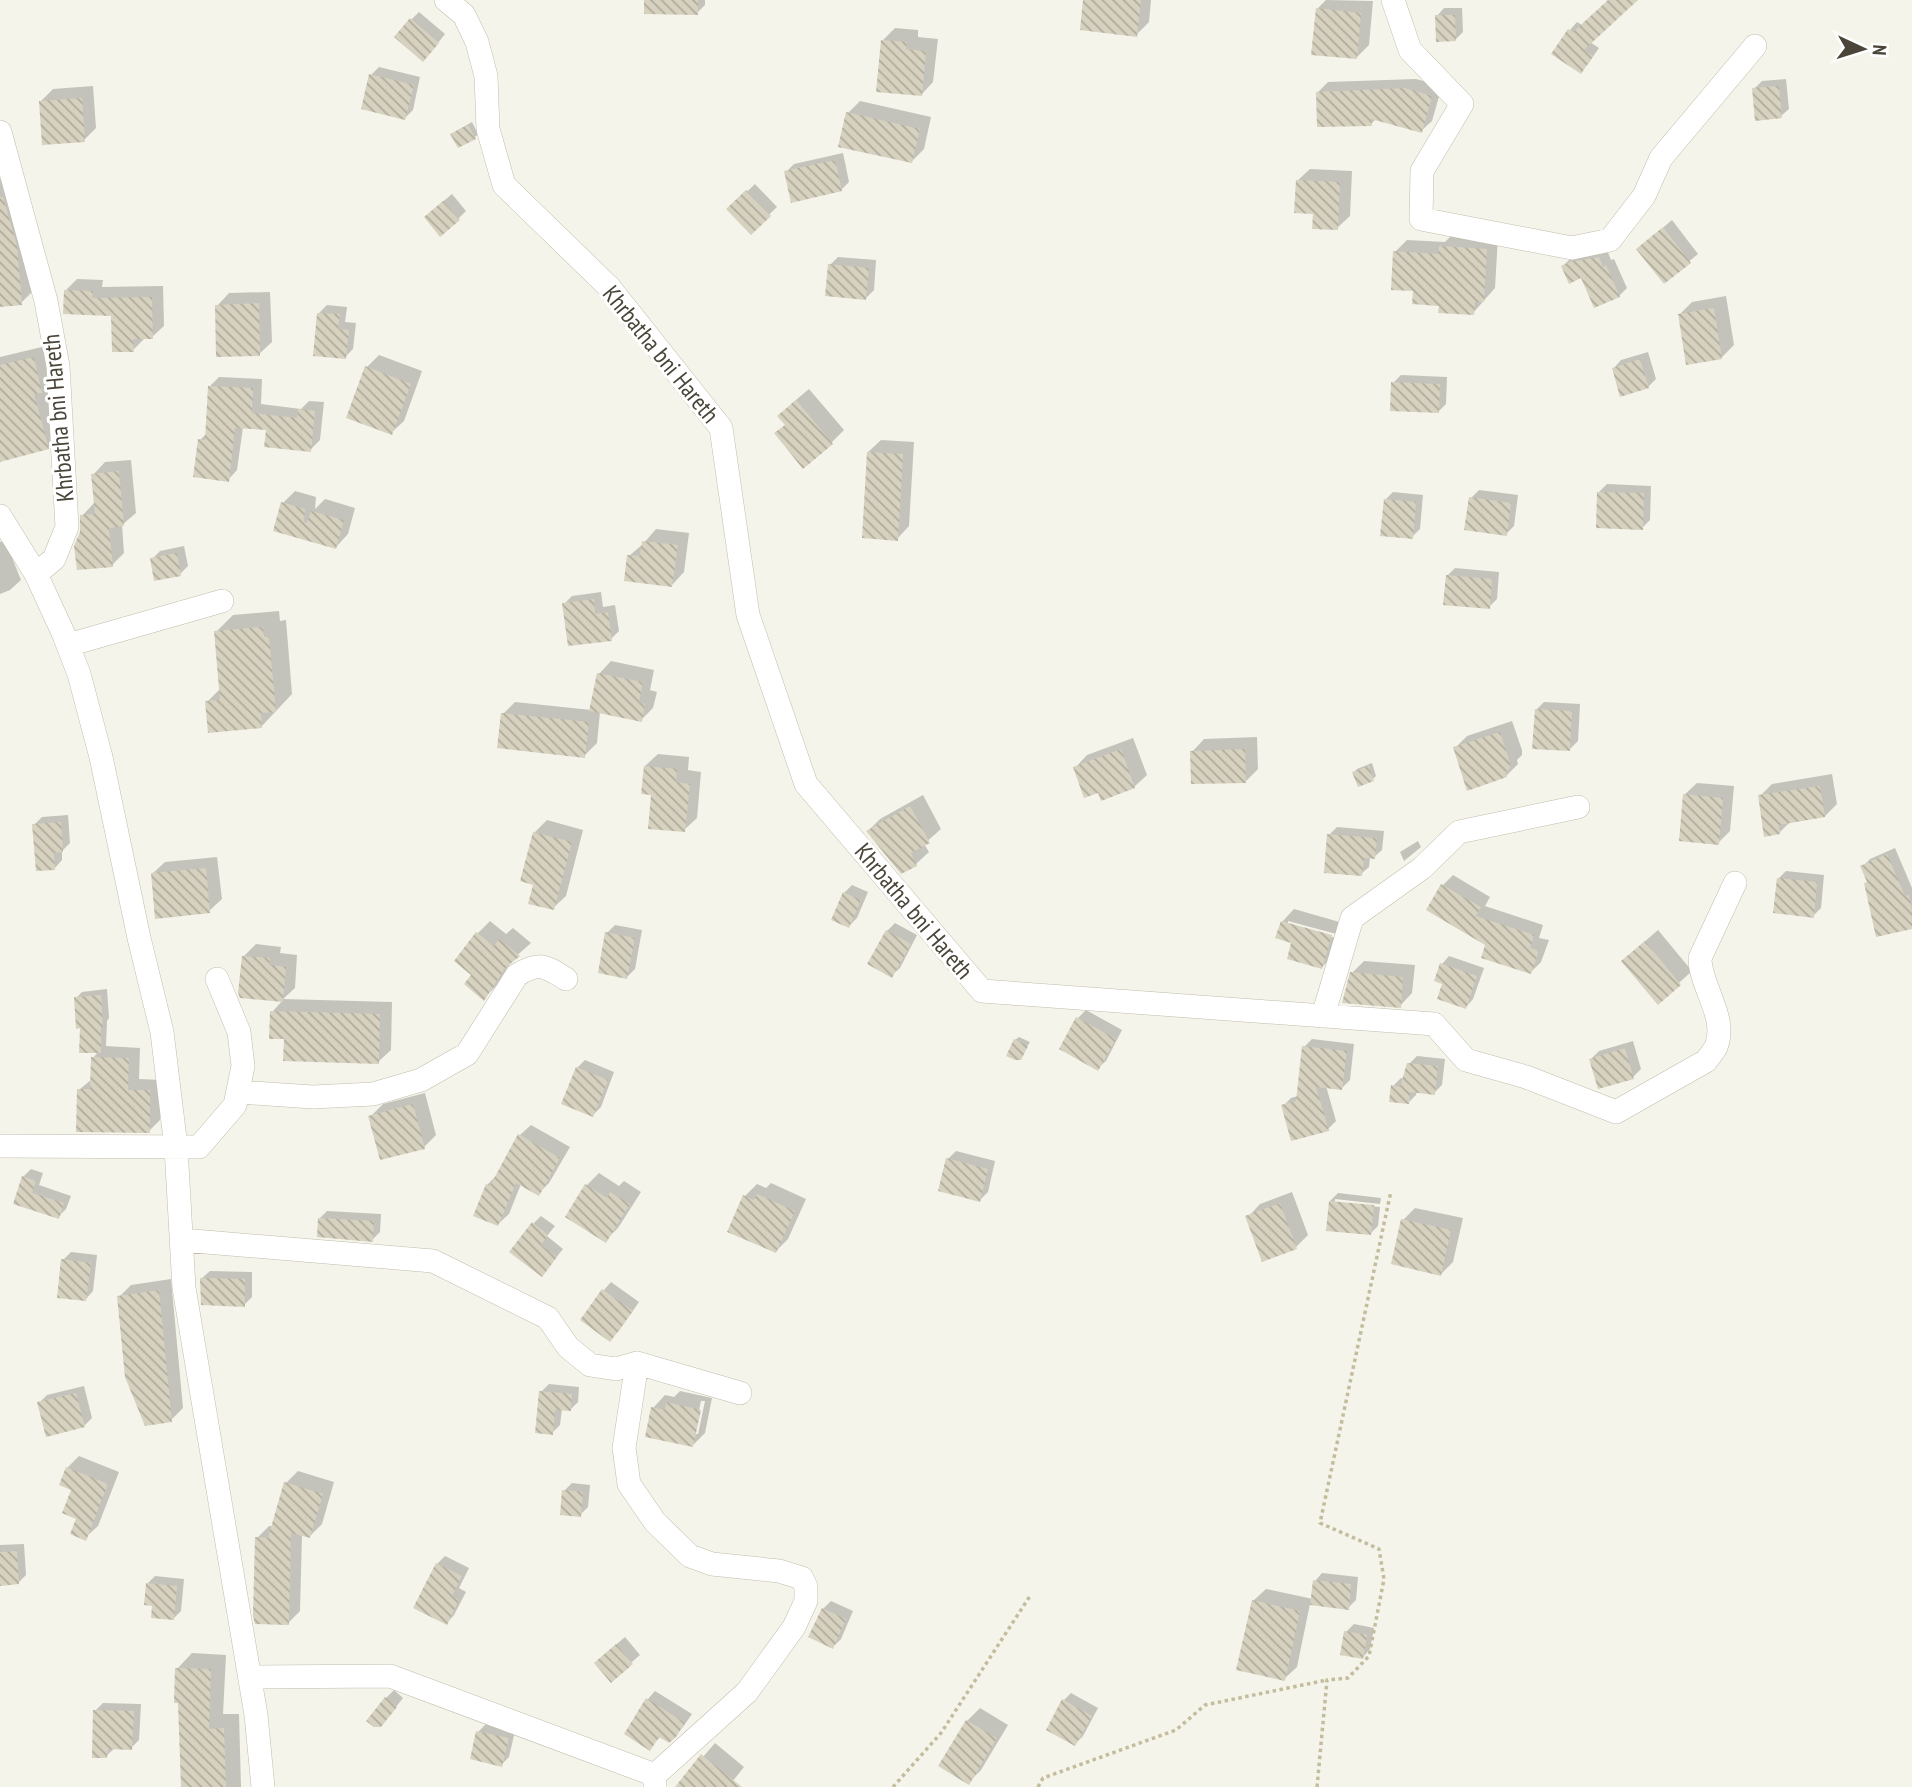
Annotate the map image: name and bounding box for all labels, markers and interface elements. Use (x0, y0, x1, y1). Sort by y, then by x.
north arrow (1828, 14, 1898, 84)
text: N (1868, 44, 1892, 56)
street label: Khrbatha bni Hareth (596, 279, 726, 429)
street label: Khrbatha bni Hareth (35, 333, 81, 503)
street label: Khrbatha bni Hareth (848, 837, 980, 985)

